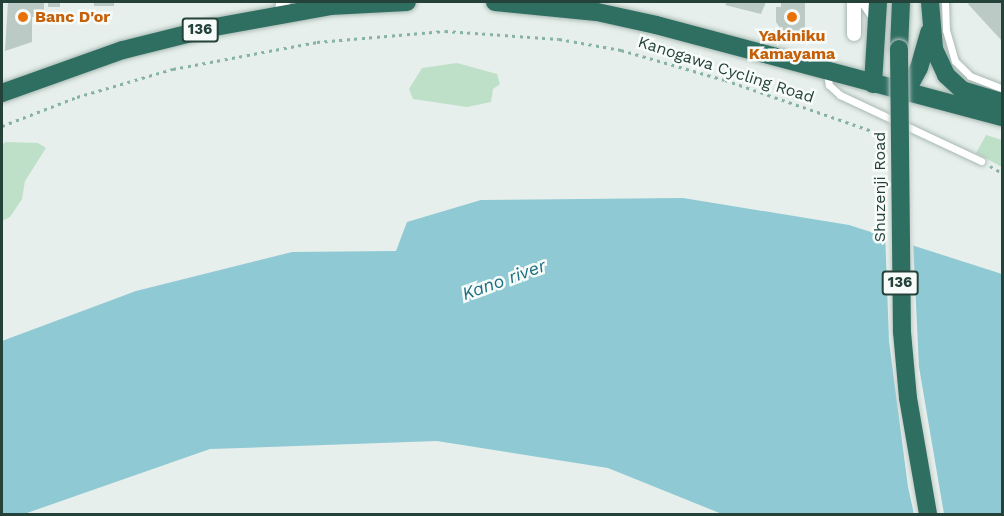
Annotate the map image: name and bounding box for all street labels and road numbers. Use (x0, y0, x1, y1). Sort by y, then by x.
road number: 136 (180, 18, 220, 42)
street label: Kanogawa Cycling Road (635, 32, 817, 108)
street label: Shuzenji Road (870, 132, 890, 242)
road number: 136 (880, 271, 920, 295)

